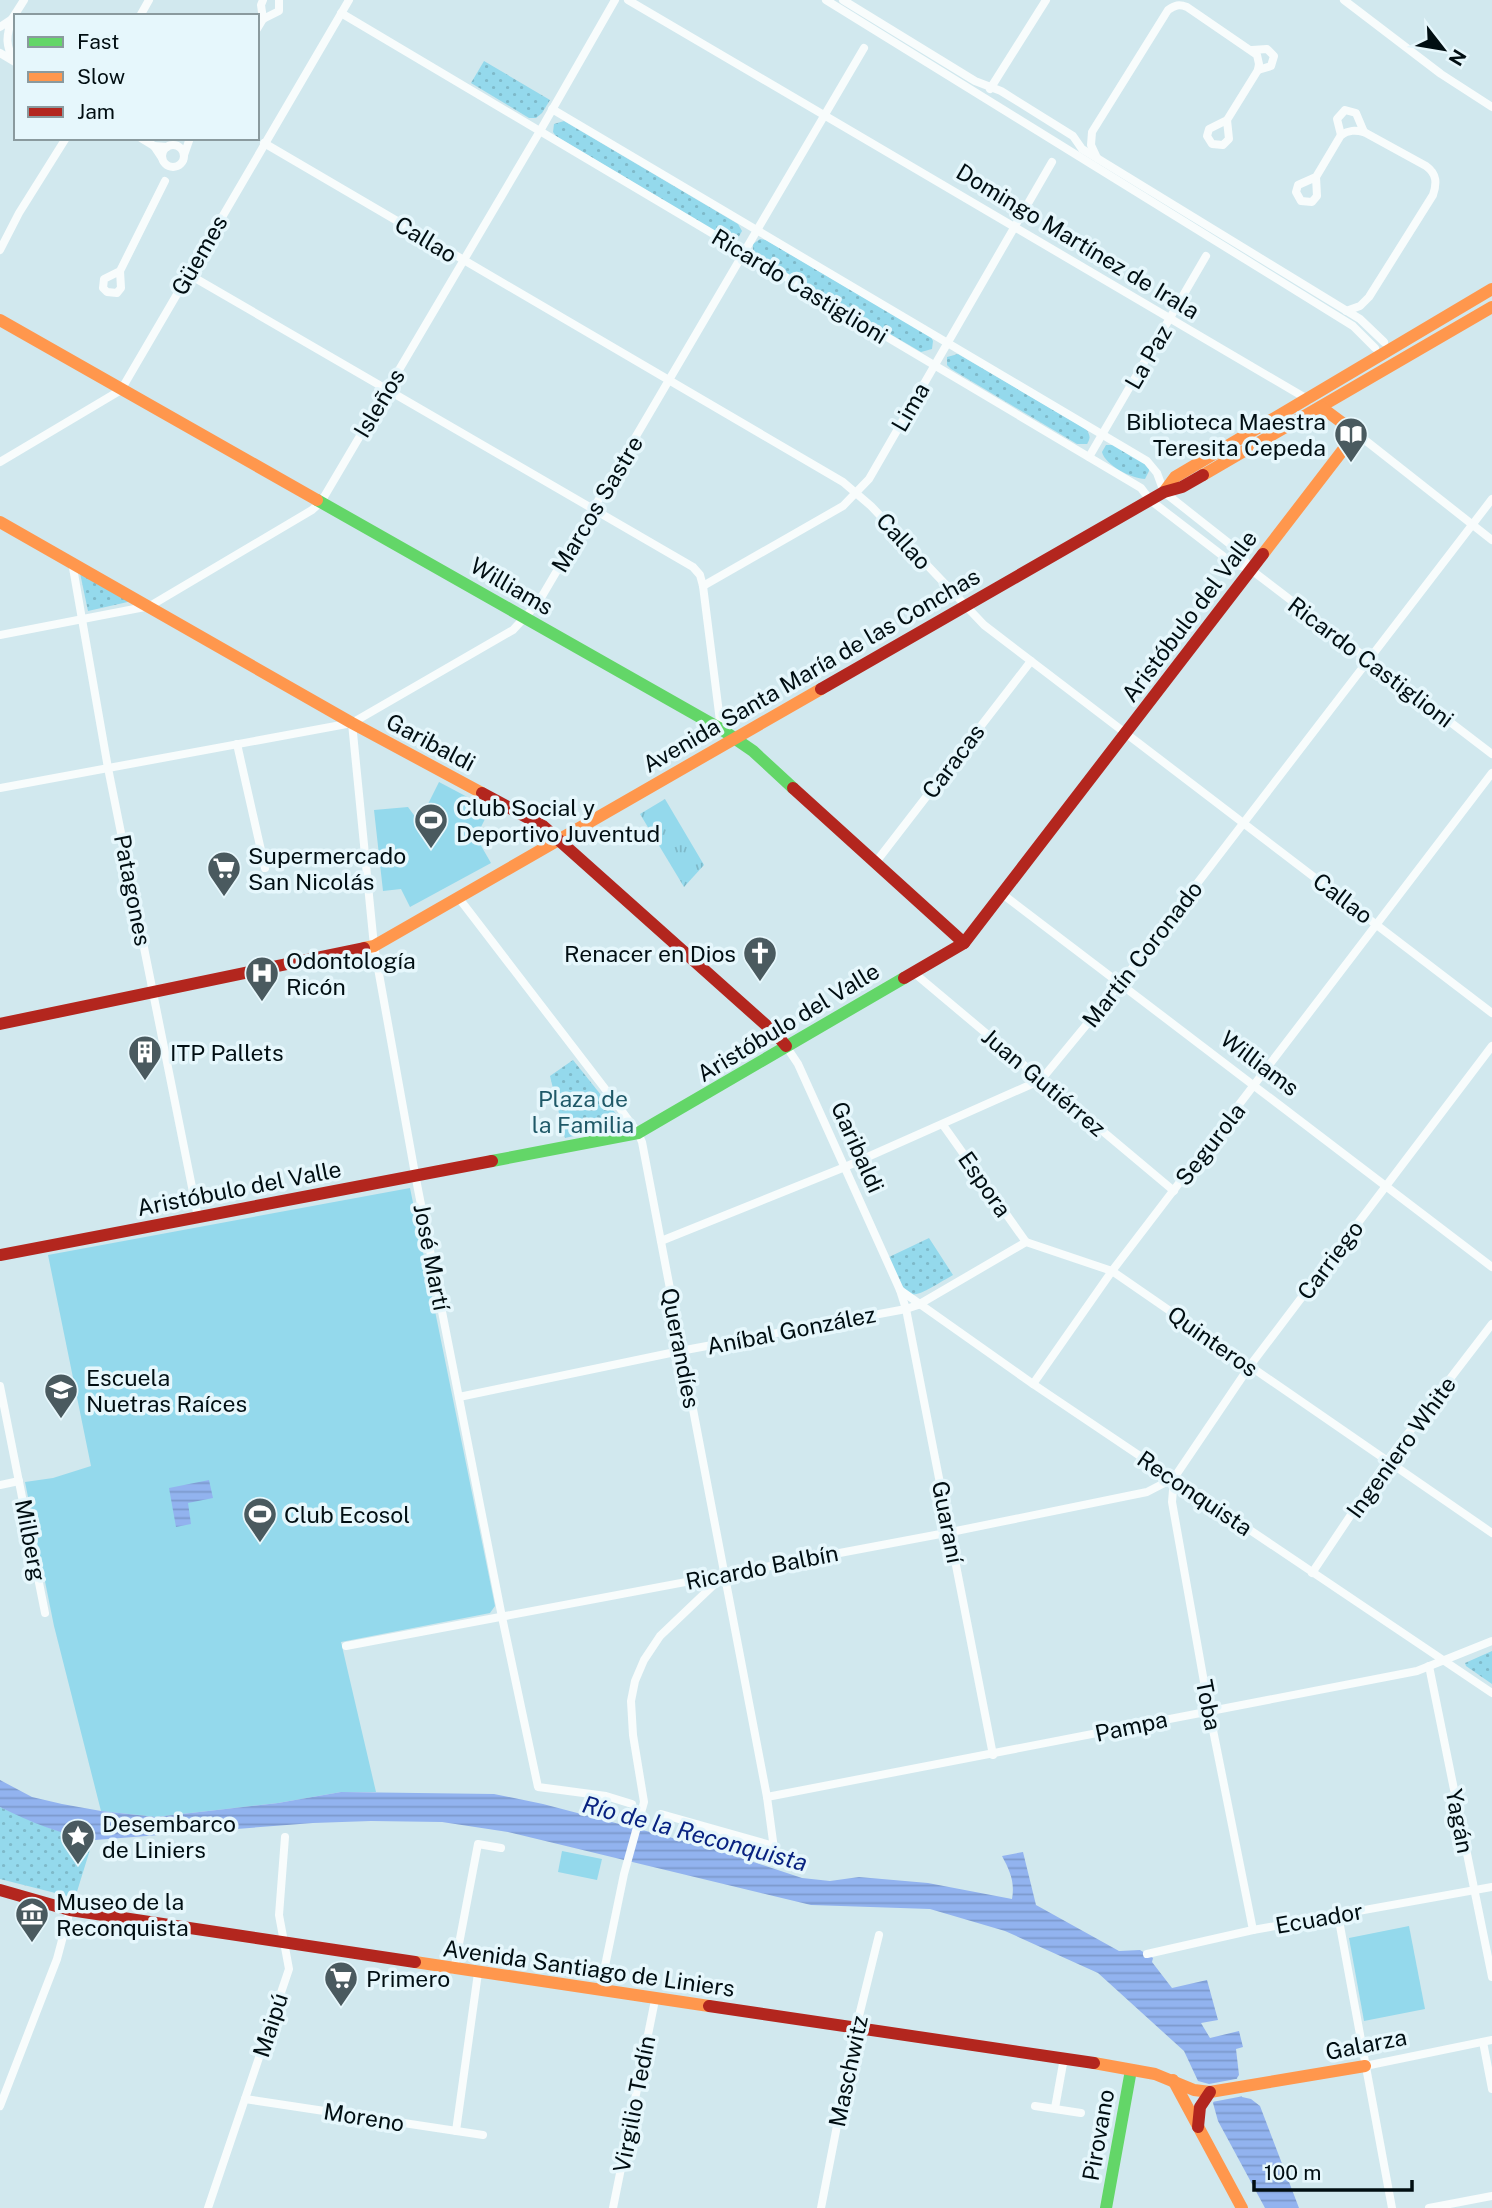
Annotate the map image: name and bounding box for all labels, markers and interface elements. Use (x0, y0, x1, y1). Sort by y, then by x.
legend (14, 14, 259, 140)
north arrow (1408, 14, 1478, 84)
text: Fast (77, 29, 119, 54)
text: N (1444, 46, 1471, 70)
text: Slow (77, 64, 125, 89)
text: Jam (77, 99, 115, 124)
street label: Domingo Martínez de Irala (952, 158, 1204, 324)
street label: Güemes (165, 210, 233, 300)
street label: Callao (390, 210, 462, 268)
street label: Ricardo Castiglioni (707, 223, 893, 349)
street label: La Paz (1119, 320, 1177, 394)
street label: Isleños (348, 364, 410, 442)
street label: Lima (885, 378, 935, 436)
place label: Biblioteca Maestra Teresita Cepeda (1126, 408, 1326, 461)
library icon: Biblioteca Maestra Teresita Cepeda (1332, 415, 1370, 464)
street label: Marcos Sastre (546, 431, 648, 577)
street label: Callao (871, 507, 937, 575)
street label: Aristóbulo del Valle (1116, 525, 1262, 707)
street label: Williams (466, 552, 558, 620)
street label: Avenida Santa María de las Conchas (638, 562, 984, 778)
street label: Ricardo Castiglioni (1283, 591, 1459, 733)
street label: Garibaldi (382, 707, 480, 777)
street label: Caracas (916, 718, 990, 804)
place label: Club Social y Deportivo Juventud (456, 794, 660, 847)
sports icon: Club Social y Deportivo Juventud (412, 801, 450, 850)
street label: Patagones (109, 832, 157, 948)
place label: Supermercado San Nicolás (248, 842, 406, 895)
supermarket icon: Supermercado San Nicolás (205, 849, 243, 898)
street label: Callao (1308, 867, 1378, 929)
street label: Martín Coronado (1076, 875, 1208, 1033)
church icon: Renacer en Dios (741, 934, 779, 983)
place label: Renacer en Dios (564, 940, 736, 967)
place label: Odontología Ricón (286, 947, 416, 1000)
hospital icon: Odontología Ricón (243, 954, 281, 1003)
street label: Aristóbulo del Valle (692, 957, 884, 1087)
street label: Juan Gutiérrez (977, 1022, 1111, 1142)
street label: Williams (1216, 1025, 1304, 1101)
building icon: ITP Pallets (126, 1033, 164, 1082)
place label: ITP Pallets (170, 1039, 284, 1066)
park label: Plaza de la Familia (532, 1085, 634, 1138)
street label: Garibaldi (826, 1097, 890, 1197)
street label: Segurola (1169, 1097, 1251, 1191)
street label: Espora (953, 1146, 1017, 1222)
street label: Aristóbulo del Valle (134, 1155, 344, 1221)
street label: José Martí (408, 1201, 456, 1313)
street label: Carriego (1292, 1215, 1368, 1305)
street label: Querandíes (656, 1285, 706, 1411)
street label: Aníbal González (704, 1300, 878, 1360)
street label: Quinteros (1163, 1300, 1263, 1382)
place label: Escuela Nuetras Raíces (86, 1364, 247, 1417)
school or university icon: Escuela Nuetras Raíces (42, 1371, 80, 1420)
street label: Ingeniero White (1341, 1371, 1461, 1523)
street label: Reconquista (1132, 1445, 1258, 1541)
street label: Guaraní (927, 1479, 969, 1566)
sports icon: Club Ecosol (241, 1495, 279, 1544)
street label: Milberg (10, 1497, 52, 1583)
place label: Club Ecosol (284, 1501, 410, 1528)
street label: Ricardo Balbín (683, 1539, 841, 1595)
street label: Toba (1191, 1677, 1227, 1733)
street label: Pampa (1092, 1705, 1170, 1747)
street label: Yagán (1441, 1786, 1479, 1856)
water label: Río de la Reconquista (580, 1790, 810, 1876)
place label: Desembarco de Liniers (102, 1810, 236, 1863)
place icon: Desembarco de Liniers (59, 1817, 97, 1866)
place label: Museo de la Reconquista (56, 1888, 189, 1941)
museum icon: Museo de la Reconquista (13, 1895, 51, 1944)
street label: Ecuador (1273, 1897, 1365, 1939)
street label: Avenida Santiago de Liniers (441, 1934, 737, 2002)
supermarket icon: Primero (322, 1959, 360, 2008)
place label: Primero (366, 1965, 450, 1992)
street label: Maipú (247, 1990, 293, 2060)
street label: Maschwitz (823, 2013, 873, 2129)
street label: Galarza (1323, 2023, 1409, 2065)
street label: Virgilio Tedín (607, 2033, 661, 2175)
street label: Pirovano (1077, 2087, 1119, 2183)
street label: Moreno (322, 2097, 406, 2137)
scale bar (1254, 2148, 1412, 2192)
text: 100 m (1264, 2160, 1321, 2185)

